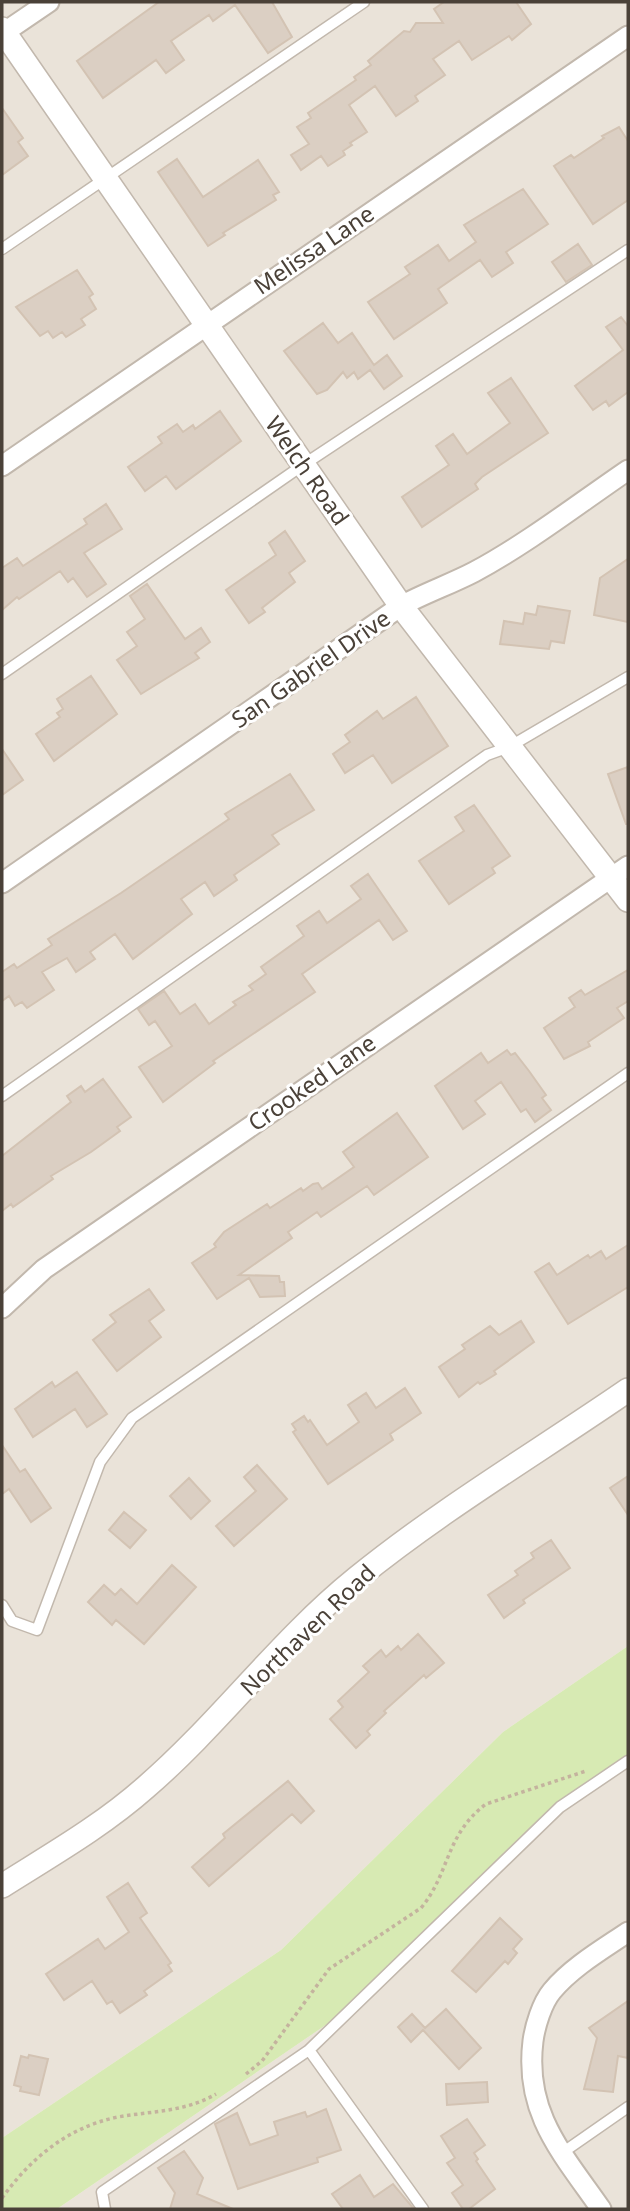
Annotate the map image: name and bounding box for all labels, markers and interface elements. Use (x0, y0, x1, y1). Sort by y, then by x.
street label: Melissa Lane (247, 197, 380, 301)
street label: Welch Road (258, 410, 357, 531)
street label: San Gabriel Drive (225, 602, 396, 735)
street label: Crooked Lane (241, 1026, 382, 1138)
street label: Northaven Road (233, 1556, 382, 1702)

